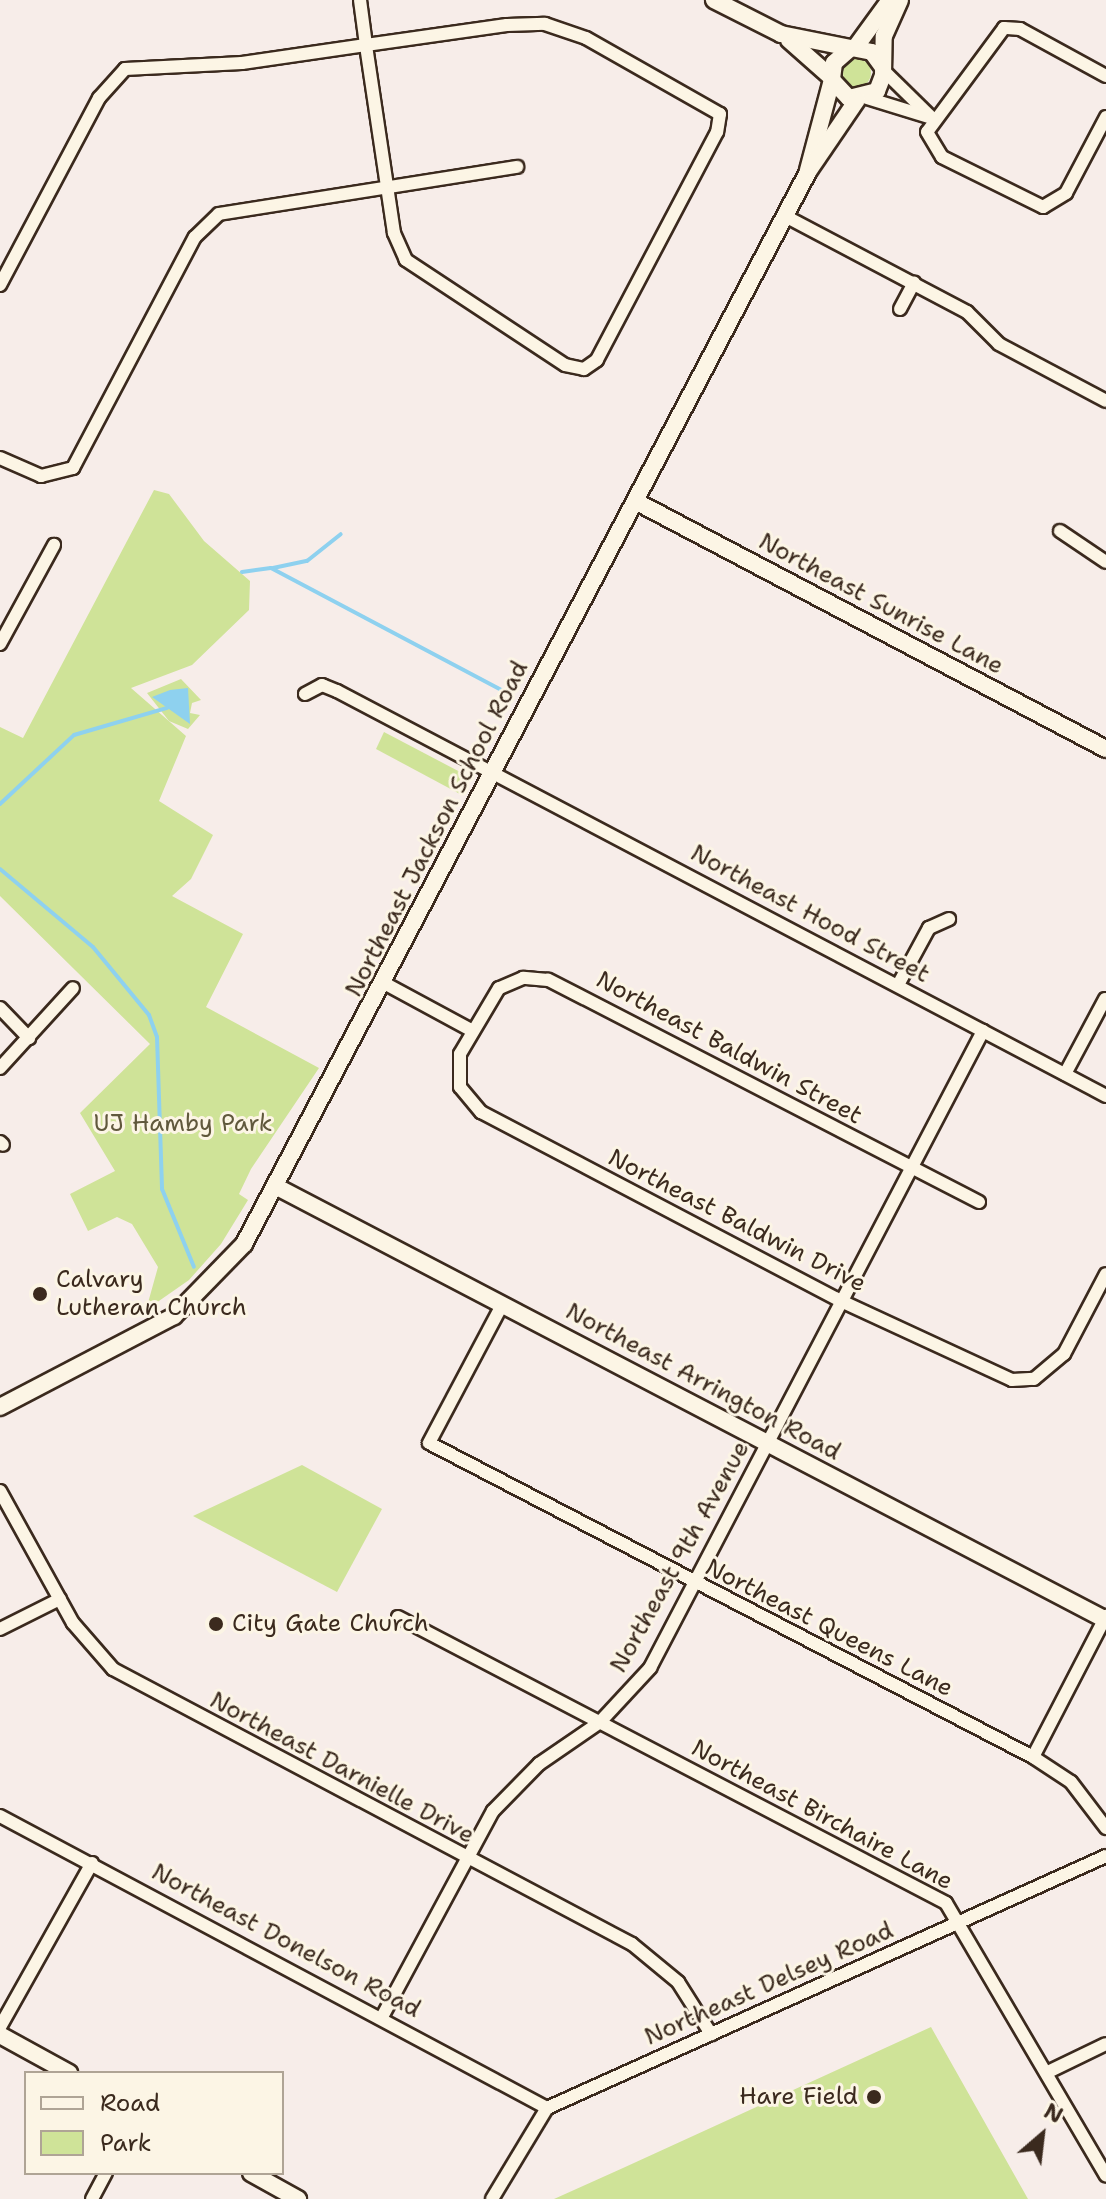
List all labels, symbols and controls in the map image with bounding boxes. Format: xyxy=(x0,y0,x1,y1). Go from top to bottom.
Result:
street label: Northeast Sunrise Lane xyxy=(754,527,1008,681)
street label: Northeast Jackson School Road xyxy=(340,656,534,1002)
street label: Northeast Hood Street xyxy=(686,839,934,989)
street label: Northeast Baldwin Street xyxy=(591,966,867,1130)
park label: UJ Hamby Park xyxy=(93,1110,273,1138)
street label: Northeast Baldwin Drive xyxy=(603,1143,871,1299)
place label: Calvary Lutheran Church xyxy=(56,1266,247,1322)
marker: Calvary Lutheran Church xyxy=(31,1285,49,1303)
street label: Northeast Arrington Road xyxy=(561,1297,845,1467)
street label: Northeast 9th Avenue xyxy=(604,1436,756,1678)
street label: Northeast Queens Lane xyxy=(700,1553,958,1703)
place label: City Gate Church xyxy=(232,1610,429,1638)
marker: City Gate Church xyxy=(207,1615,225,1633)
street label: Northeast Darnielle Drive xyxy=(205,1686,479,1850)
street label: Northeast Birchaire Lane xyxy=(686,1734,958,1896)
street label: Northeast Donelson Road xyxy=(147,1858,425,2024)
street label: Northeast Delsey Road xyxy=(640,1916,898,2052)
legend xyxy=(24,2071,284,2175)
place label: Hare Field xyxy=(739,2083,858,2111)
text: Road xyxy=(100,2087,160,2119)
marker: Hare Field xyxy=(865,2088,883,2106)
north arrow xyxy=(1002,2095,1082,2175)
text: N xyxy=(1039,2096,1068,2130)
text: Park xyxy=(100,2127,152,2159)

